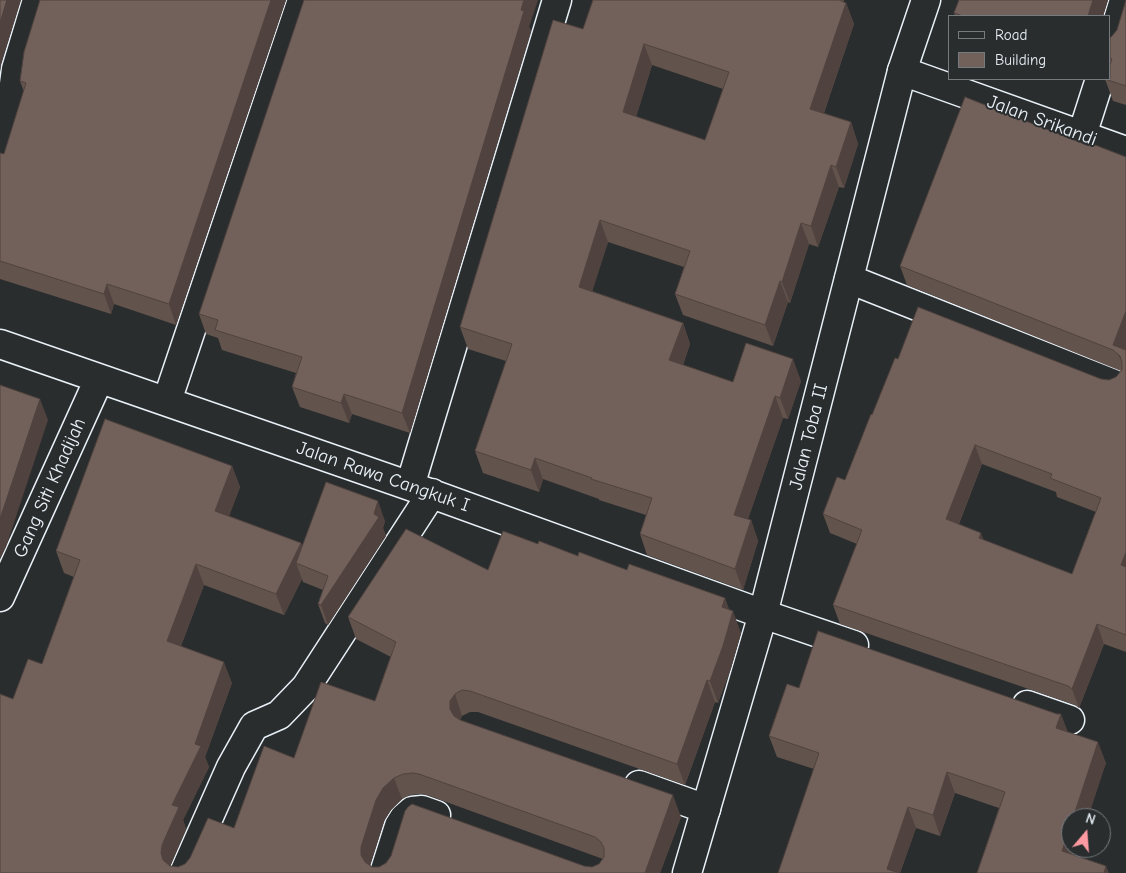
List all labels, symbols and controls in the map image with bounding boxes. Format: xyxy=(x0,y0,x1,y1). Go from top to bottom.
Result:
legend xyxy=(948,15,1111,80)
text: Road xyxy=(995,26,1027,44)
text: Building xyxy=(995,51,1046,69)
street label: Jalan Srikandi xyxy=(984,91,1100,151)
street label: Jalan Toba II xyxy=(785,381,833,493)
street label: Gang Siti Khadijah xyxy=(9,415,91,561)
street label: Jalan Rawa Cangkuk I xyxy=(294,437,472,517)
north arrow xyxy=(1061,808,1111,858)
text: N xyxy=(1084,810,1097,829)

